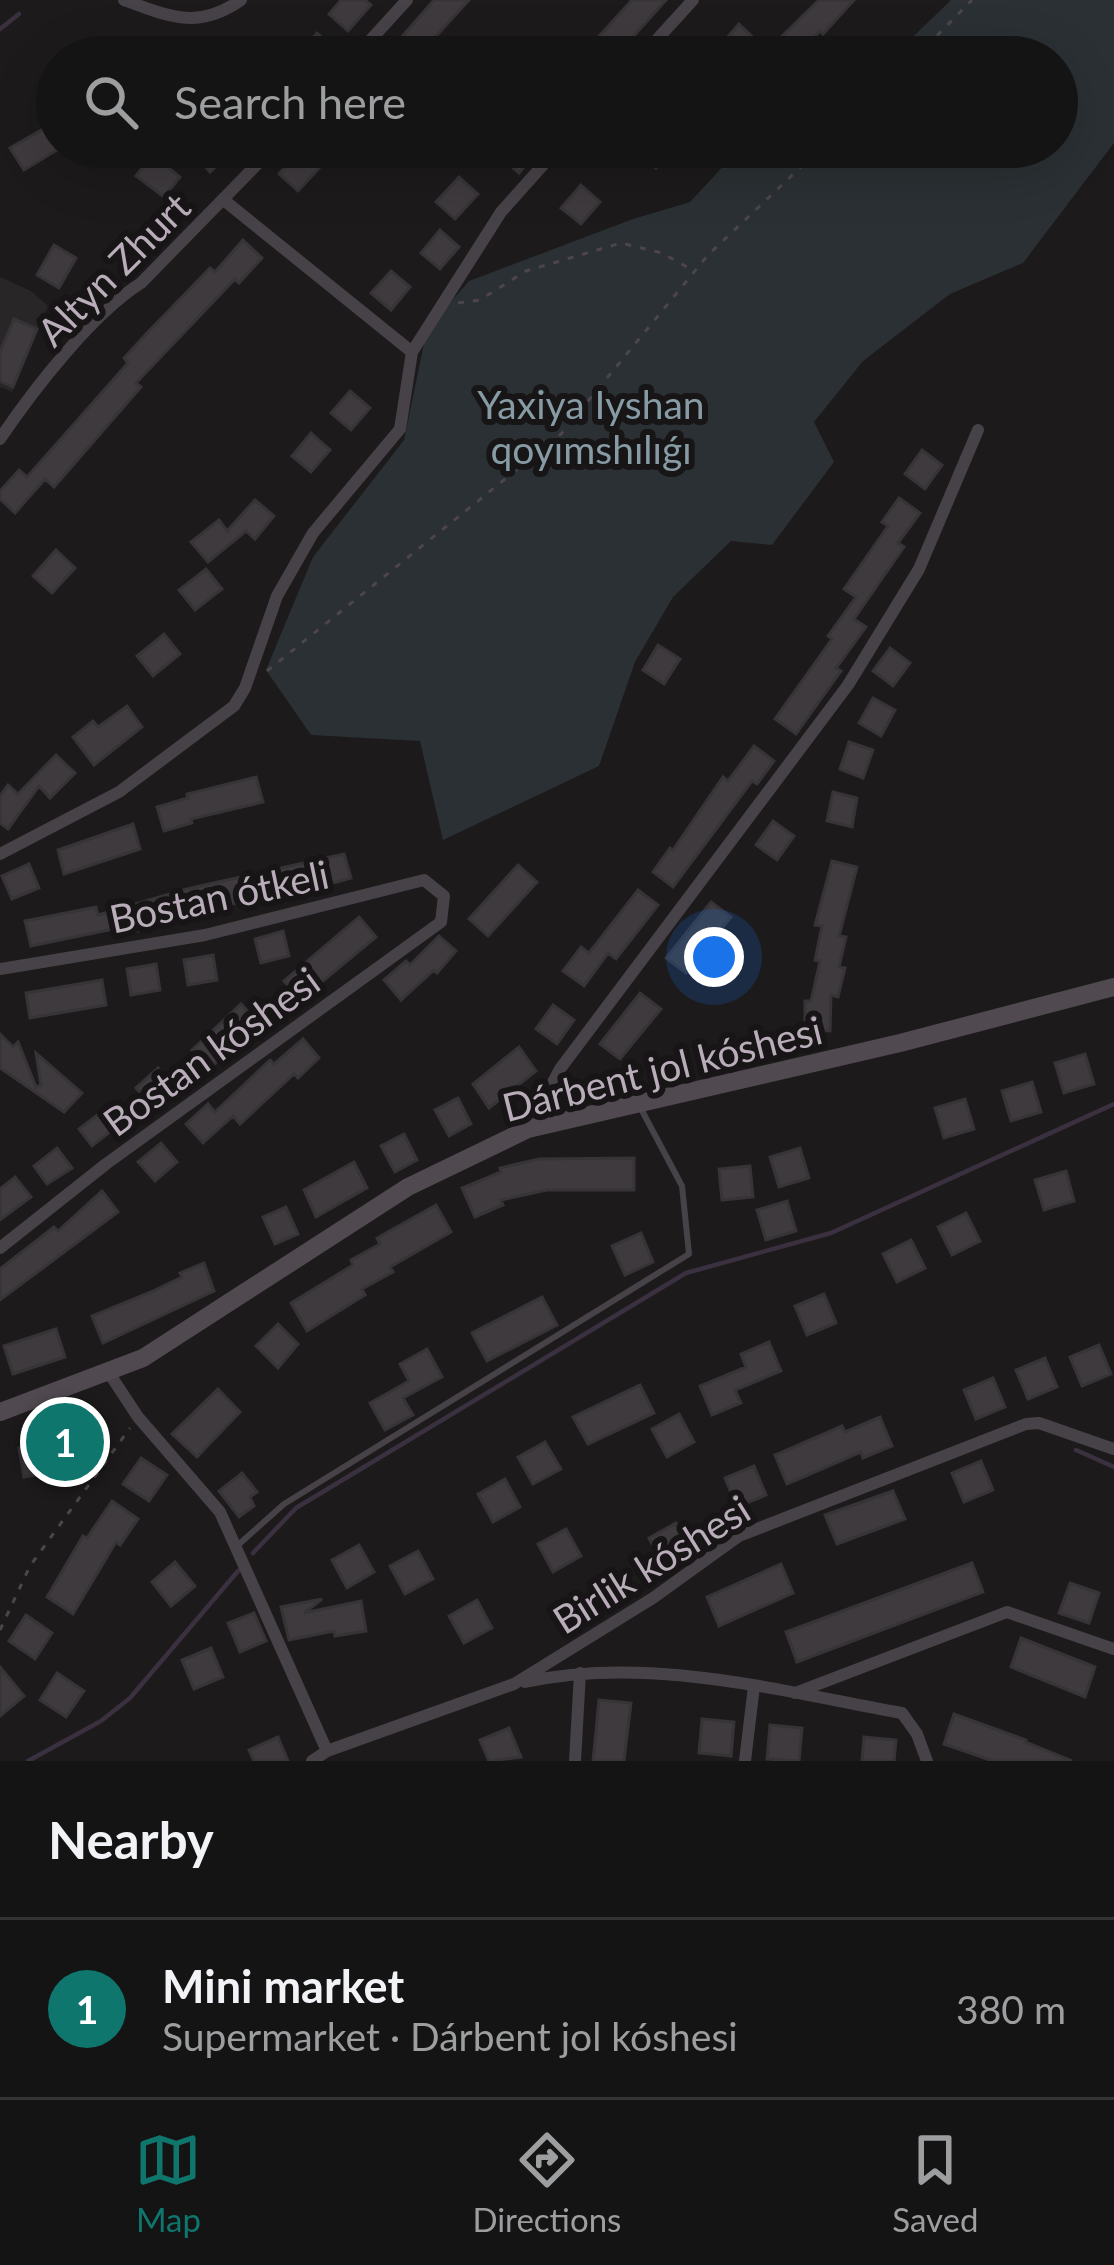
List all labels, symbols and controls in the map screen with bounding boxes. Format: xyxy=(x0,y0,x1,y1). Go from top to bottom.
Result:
search box xyxy=(36,36,1078,168)
icon: search xyxy=(78,69,144,135)
text: Search here xyxy=(174,75,406,129)
street label: Altyn Zhurt xyxy=(27,183,199,355)
park label: Yaxiya Iyshan qoyımshılıǵı xyxy=(477,381,705,472)
street label: Bostan ótkeli xyxy=(105,850,333,942)
your location xyxy=(684,927,744,987)
street label: Bostan kóshesi xyxy=(94,957,328,1145)
street label: Dárbent jol kóshesi xyxy=(498,1006,826,1130)
pin: 1 xyxy=(26,1397,104,1487)
street label: Birlik kóshesi xyxy=(544,1485,758,1643)
text: Nearby xyxy=(48,1809,214,1870)
text: Mini market xyxy=(162,1959,404,2013)
text: 1 xyxy=(76,1986,98,2032)
text: 380 m xyxy=(956,1986,1066,2032)
text: Supermarket · Dárbent jol kóshesi xyxy=(162,2013,738,2059)
tab: Map xyxy=(135,2127,201,2239)
tab: Directions xyxy=(472,2127,621,2239)
tab: Saved xyxy=(892,2127,979,2239)

